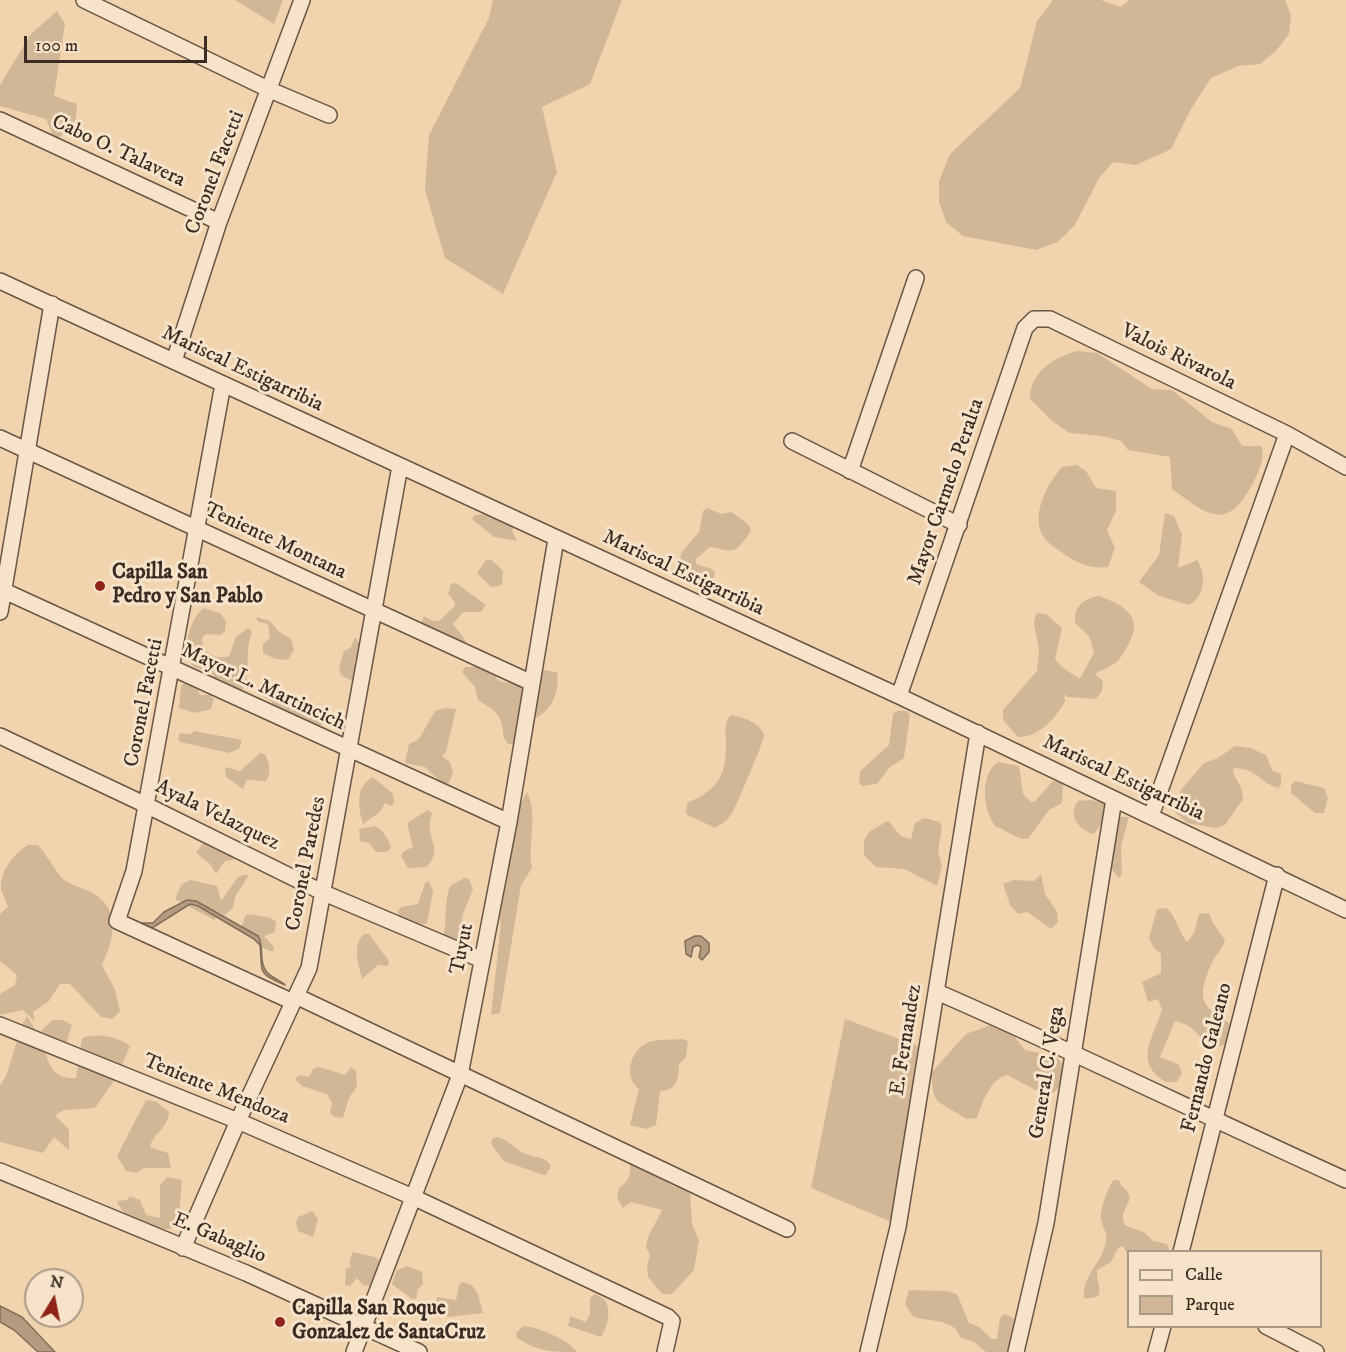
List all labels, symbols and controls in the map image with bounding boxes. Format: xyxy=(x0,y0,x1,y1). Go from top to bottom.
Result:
scale bar xyxy=(27,24,210,62)
text: 100 m xyxy=(35,35,78,57)
street label: Coronel Facetti xyxy=(181,108,251,238)
street label: Cabo O. Talavera xyxy=(47,110,189,194)
street label: Valois Rivarola xyxy=(1116,319,1240,397)
street label: Mariscal Estigarribia xyxy=(157,321,327,419)
street label: Mayor Carmelo Peralta xyxy=(903,395,991,589)
street label: Teniente Montana xyxy=(200,498,350,586)
street label: Mariscal Estigarribia xyxy=(598,525,768,623)
place label: Capilla San Pedro y San Pablo xyxy=(112,561,263,611)
marker: Capilla San Pedro y San Pablo xyxy=(93,579,107,593)
street label: Coronel Facetti xyxy=(120,637,170,769)
street label: Mayor L. Martincich xyxy=(177,639,349,737)
street label: Mariscal Estigarribia xyxy=(1038,730,1208,828)
street label: Ayala Velazquez xyxy=(151,775,283,857)
street label: Coronel Paredes xyxy=(282,795,332,933)
street label: Tuyut xyxy=(446,921,480,977)
street label: Fernando Galeano xyxy=(1177,981,1239,1135)
street label: E. Fernandez xyxy=(886,983,928,1097)
street label: General C. Vega xyxy=(1025,1005,1071,1141)
street label: Teniente Mendoza xyxy=(139,1049,293,1131)
street label: E. Gabaglio xyxy=(169,1208,269,1270)
legend xyxy=(1127,1250,1322,1328)
text: Calle xyxy=(1185,1264,1223,1286)
north arrow xyxy=(24,1268,84,1328)
text: N xyxy=(49,1271,65,1293)
text: Parque xyxy=(1185,1294,1235,1316)
place label: Capilla San Roque Gonzalez de SantaCruz xyxy=(292,1297,485,1347)
marker: Capilla San Roque Gonzalez de SantaCruz xyxy=(273,1315,287,1329)

